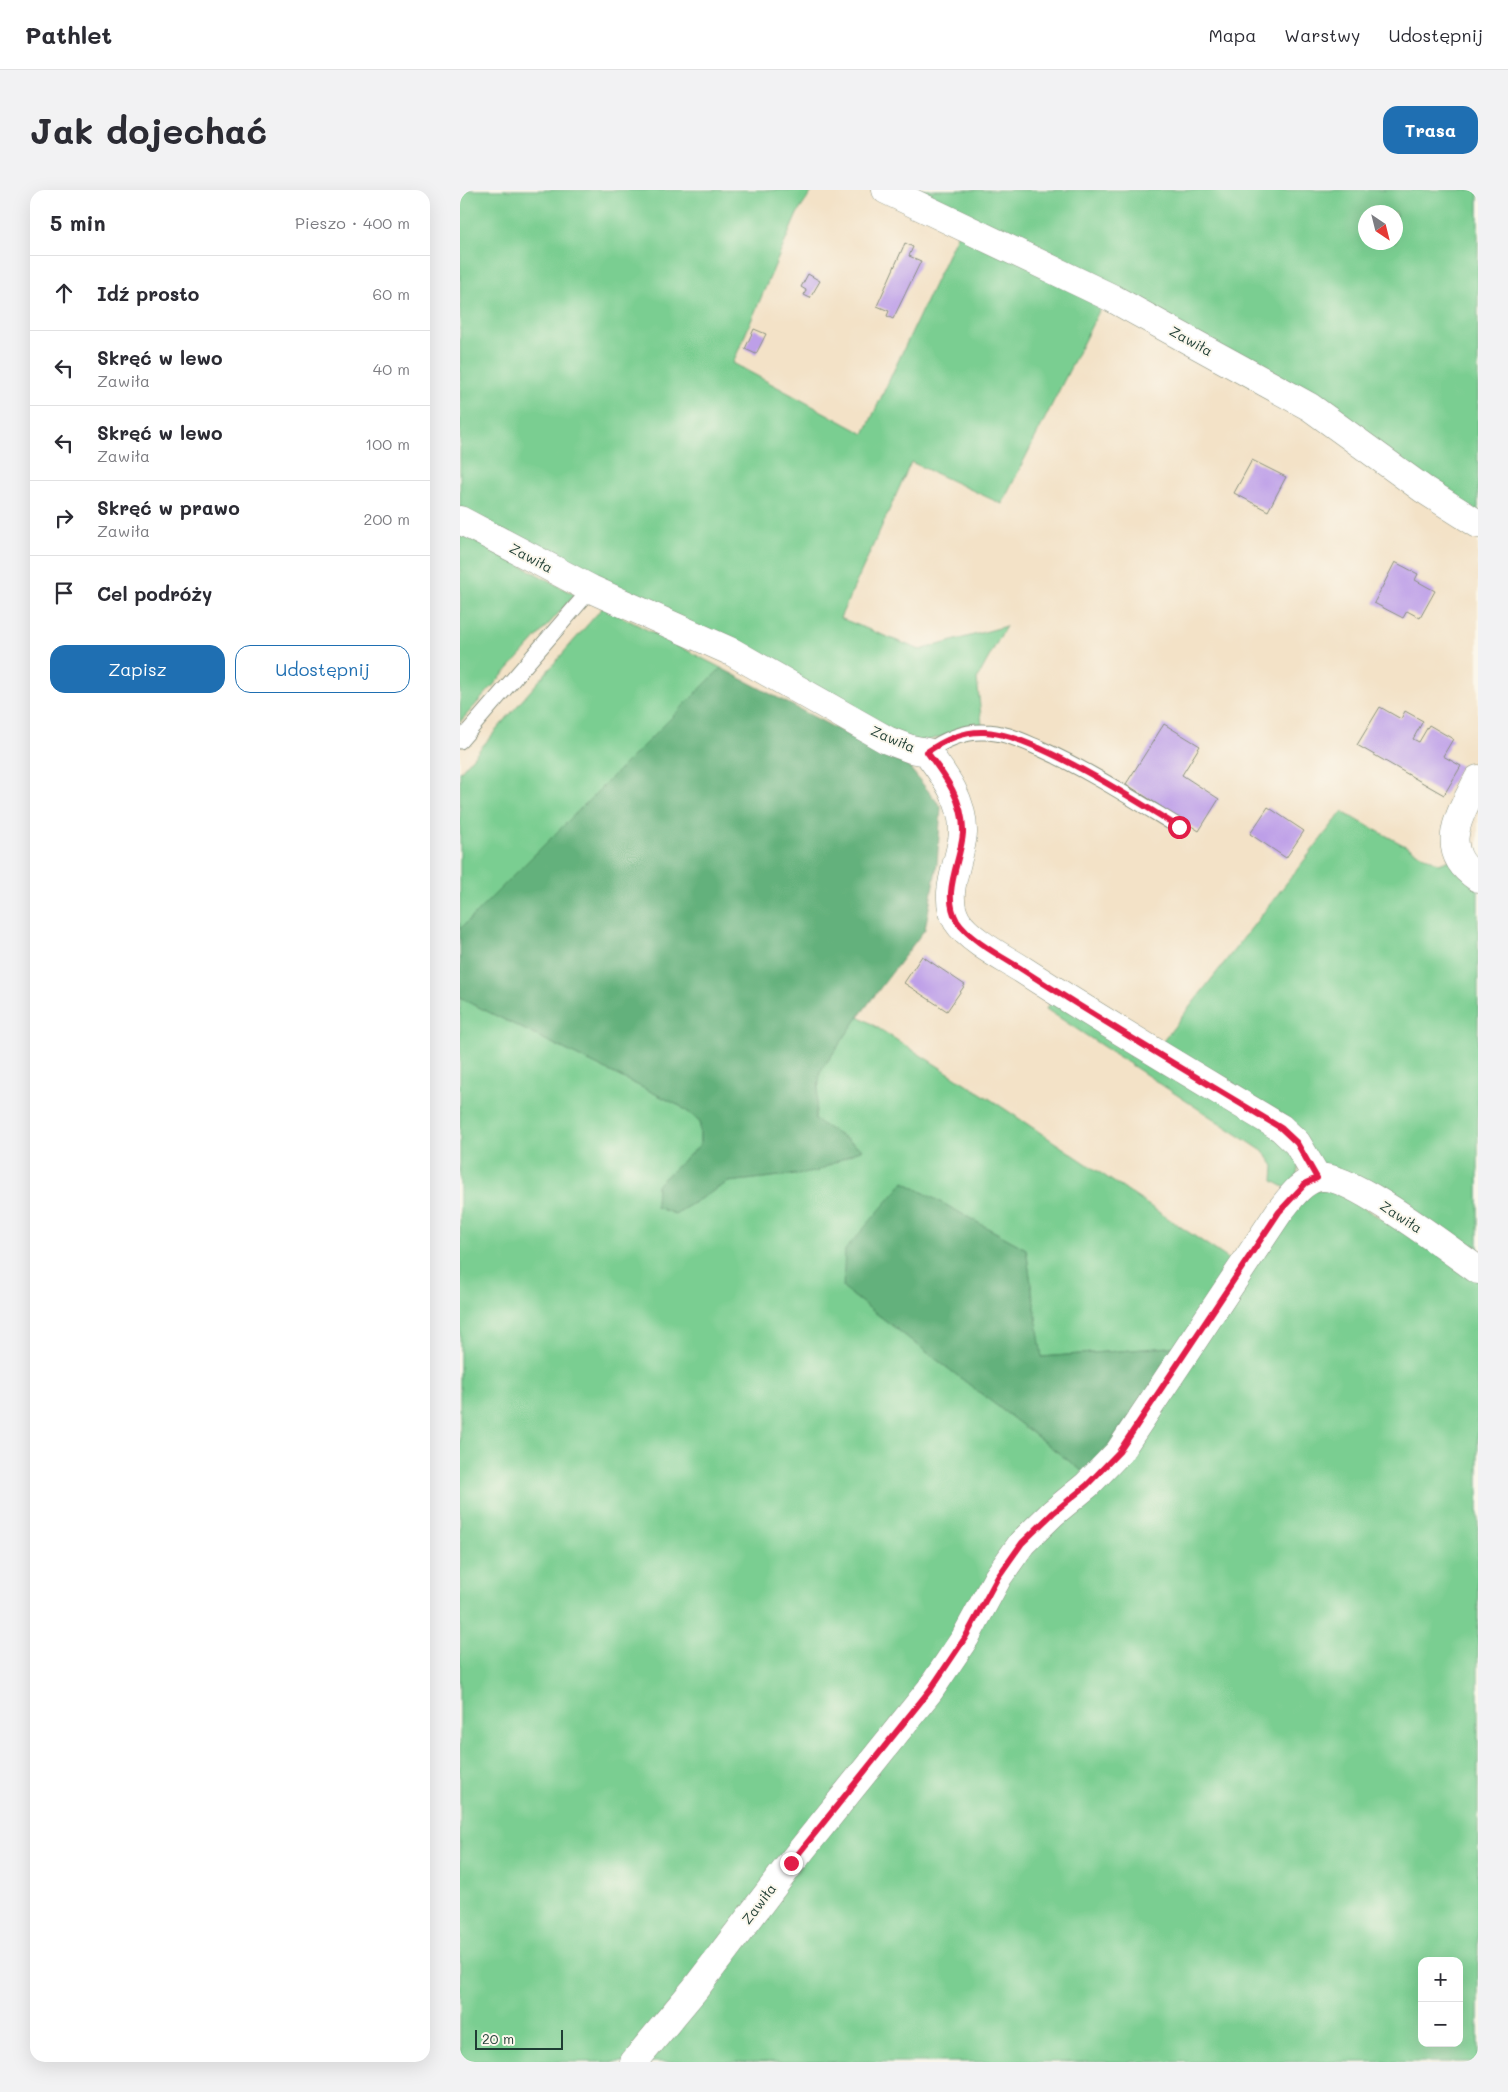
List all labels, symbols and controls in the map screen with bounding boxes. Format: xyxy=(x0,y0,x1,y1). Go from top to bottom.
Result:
text: Pathlet xyxy=(25,19,112,50)
text: Mapa xyxy=(1208,23,1256,47)
text: Warstwy xyxy=(1284,23,1360,47)
text: Udostępnij xyxy=(1388,23,1483,47)
button: Trasa xyxy=(1383,106,1478,154)
text: Jak dojechać xyxy=(30,107,267,153)
north arrow xyxy=(1358,205,1403,250)
text: 5 min xyxy=(50,209,106,236)
text: Pieszo · 400 m xyxy=(295,212,410,233)
icon: ahead xyxy=(50,279,78,307)
text: Idź prosto xyxy=(97,281,199,306)
text: 60 m xyxy=(373,283,410,304)
street label: Zawiła xyxy=(1166,321,1216,360)
text: Skręć w lewo xyxy=(97,345,223,370)
icon: left xyxy=(50,354,78,382)
text: 40 m xyxy=(373,358,410,379)
text: Zawiła xyxy=(97,370,150,391)
text: Skręć w lewo xyxy=(97,420,223,445)
icon: left xyxy=(50,429,78,457)
text: 100 m xyxy=(365,433,410,454)
text: Zawiła xyxy=(97,445,150,466)
text: Skręć w prawo xyxy=(97,495,240,520)
icon: right xyxy=(50,504,78,532)
text: 200 m xyxy=(363,508,410,529)
text: Zawiła xyxy=(97,520,150,541)
street label: Zawiła xyxy=(506,538,556,577)
icon: arrive xyxy=(50,579,78,607)
text: Cel podróży xyxy=(97,581,212,606)
button: Zapisz xyxy=(50,645,225,693)
button: Udostępnij xyxy=(235,645,410,693)
street label: Zawiła xyxy=(868,721,918,756)
route start xyxy=(1168,816,1191,839)
street label: Zawiła xyxy=(1377,1196,1426,1237)
route end xyxy=(780,1852,803,1875)
street label: Zawiła xyxy=(737,1879,780,1928)
map controls xyxy=(1418,1957,1463,2047)
button: + xyxy=(1418,1957,1463,2002)
button: − xyxy=(1418,2002,1463,2047)
scale bar xyxy=(475,2027,562,2050)
text: 20 m xyxy=(482,2029,514,2048)

